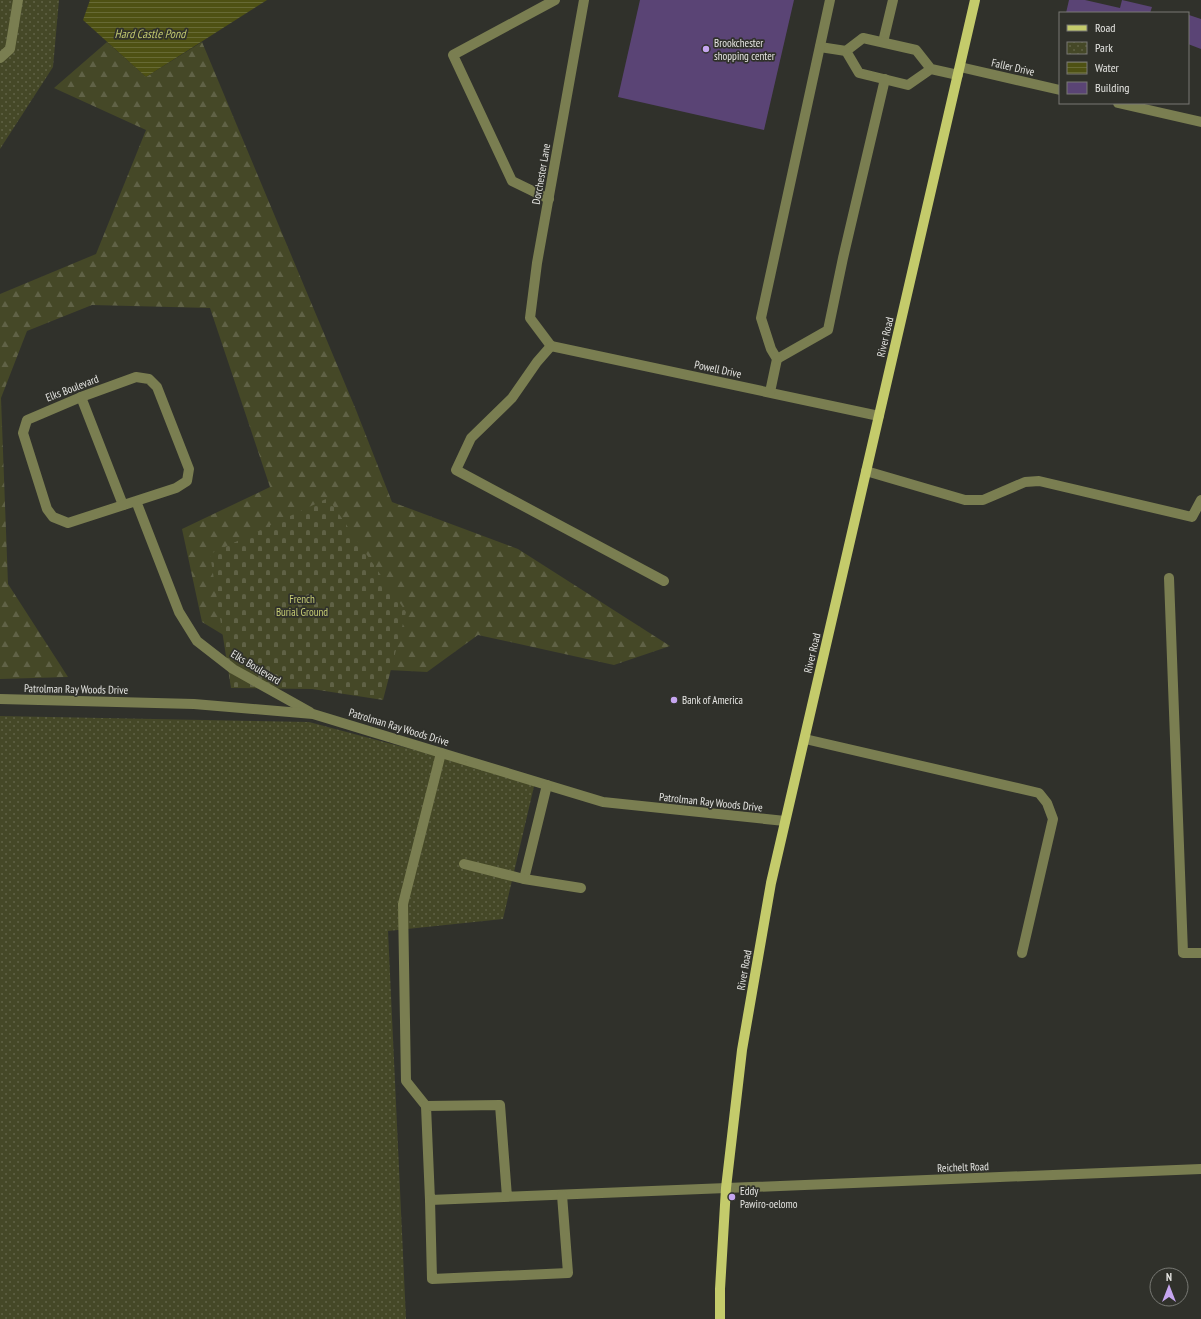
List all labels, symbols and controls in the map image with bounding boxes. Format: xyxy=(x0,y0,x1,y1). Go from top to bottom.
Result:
legend xyxy=(1059,12,1189,104)
text: Road xyxy=(1095,20,1115,35)
water label: Hard Castle Pond xyxy=(115,26,187,41)
place label: Brookchester shopping center xyxy=(714,36,775,63)
text: Park xyxy=(1095,40,1113,55)
marker: Brookchester shopping center xyxy=(701,44,711,54)
street label: Faller Drive xyxy=(990,55,1036,79)
text: Water xyxy=(1095,60,1120,75)
text: Building xyxy=(1095,80,1130,95)
street label: Dorchester Lane xyxy=(529,142,553,206)
street label: River Road xyxy=(874,315,896,358)
street label: Powell Drive xyxy=(693,357,743,381)
street label: Elks Boulevard xyxy=(44,371,101,405)
park label: French Burial Ground xyxy=(276,592,328,619)
street label: River Road xyxy=(801,631,823,674)
street label: Elks Boulevard xyxy=(229,647,284,687)
street label: Patrolman Ray Woods Drive xyxy=(24,681,129,697)
place label: Bank of America xyxy=(682,693,743,707)
marker: Bank of America xyxy=(669,695,679,705)
street label: Patrolman Ray Woods Drive xyxy=(347,705,451,749)
street label: Patrolman Ray Woods Drive xyxy=(659,790,764,814)
street label: River Road xyxy=(734,949,754,991)
street label: Reichelt Road xyxy=(937,1159,989,1175)
place label: Eddy Pawiro-oelomo xyxy=(740,1184,798,1211)
marker: Eddy Pawiro-oelomo xyxy=(727,1192,737,1202)
north arrow xyxy=(1149,1267,1189,1307)
text: N xyxy=(1166,1270,1172,1284)

